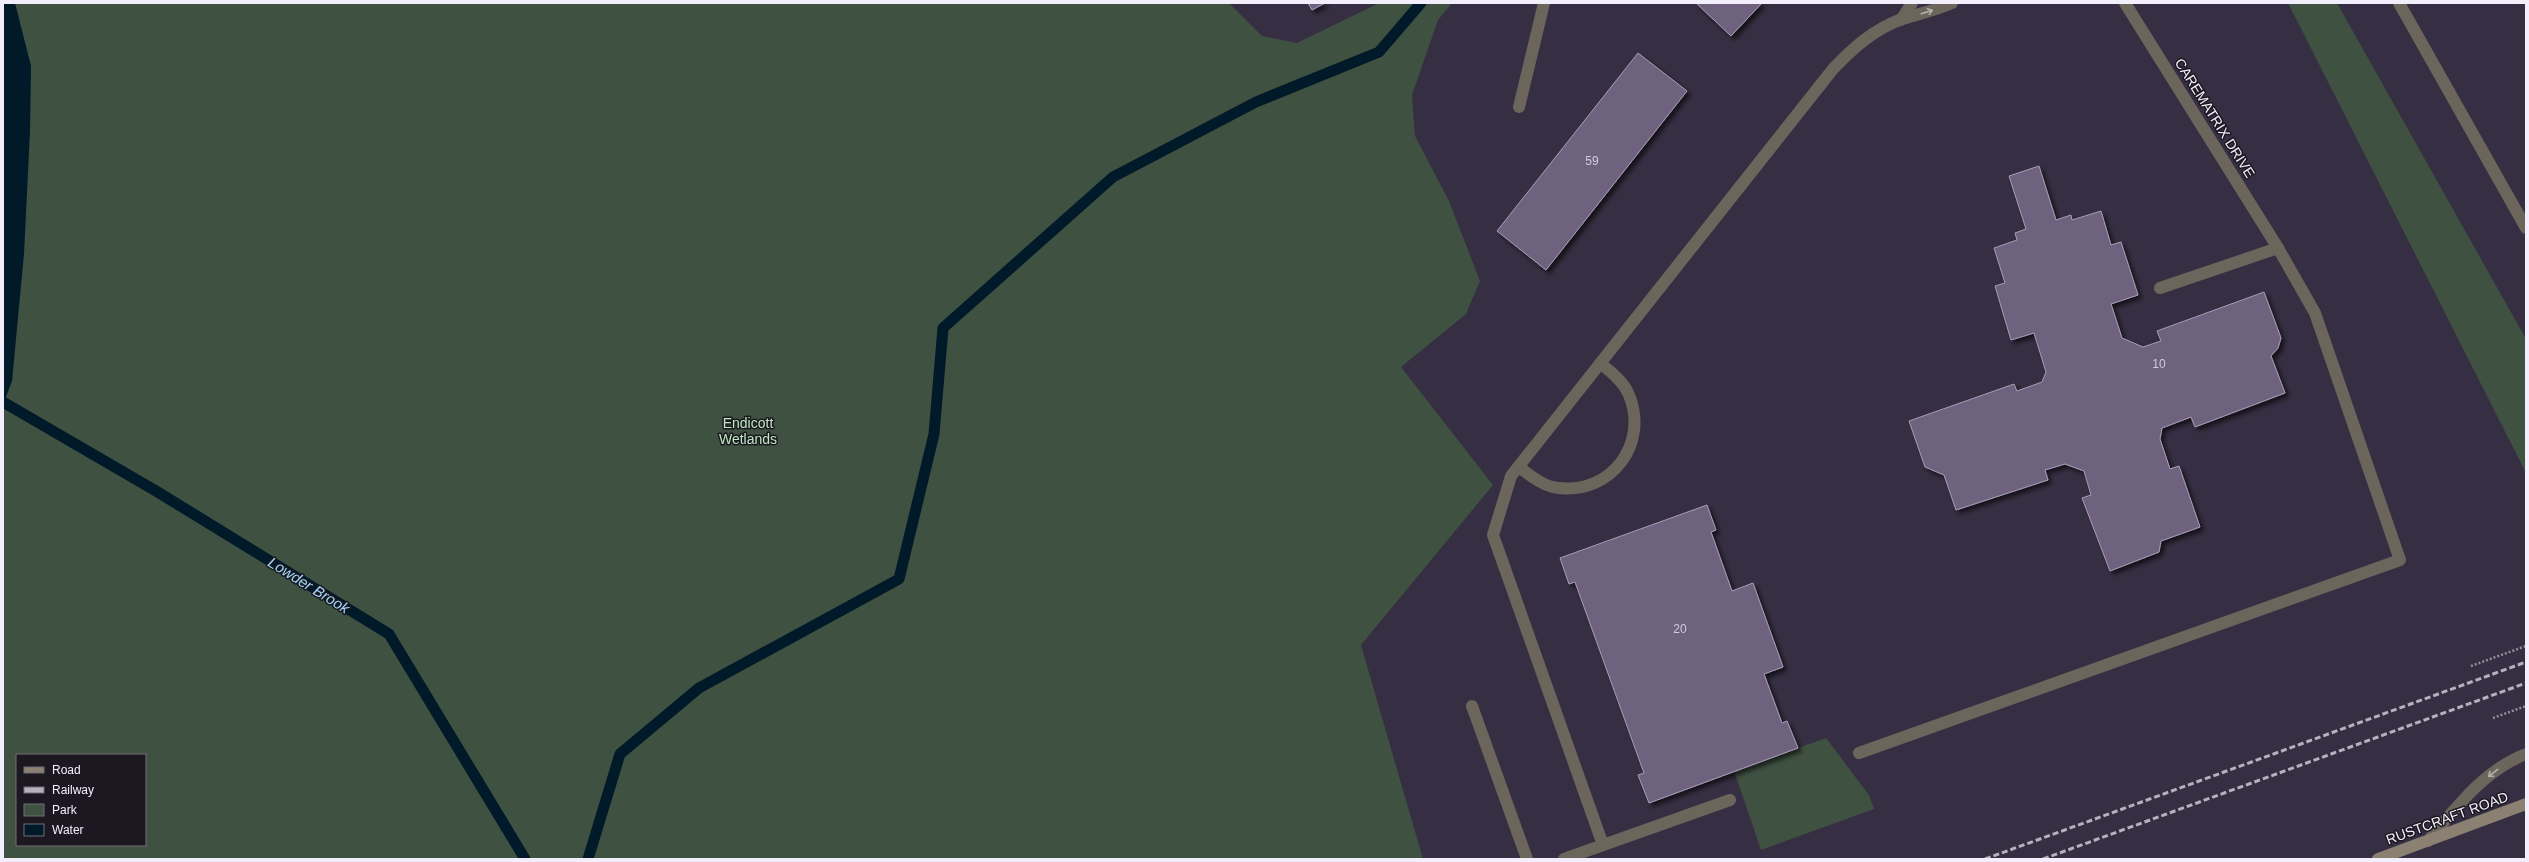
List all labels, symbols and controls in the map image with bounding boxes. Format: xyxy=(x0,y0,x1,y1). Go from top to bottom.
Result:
one-way arrow xyxy=(1920,8,1933,15)
street label: CAREMATRIX DRIVE xyxy=(2172,55,2258,181)
house number: 59 xyxy=(1585,154,1599,168)
house number: 10 xyxy=(2152,357,2166,371)
park label: Endicott Wetlands xyxy=(719,415,777,447)
water label: Lowder Brook xyxy=(265,553,354,618)
house number: 20 xyxy=(1673,622,1687,636)
legend xyxy=(16,754,146,846)
text: Road xyxy=(52,763,81,777)
one-way arrow xyxy=(2487,769,2498,777)
text: Railway xyxy=(52,783,94,797)
street label: RUSTCRAFT ROAD xyxy=(2384,788,2510,848)
text: Park xyxy=(52,803,78,817)
text: Water xyxy=(52,823,84,837)

